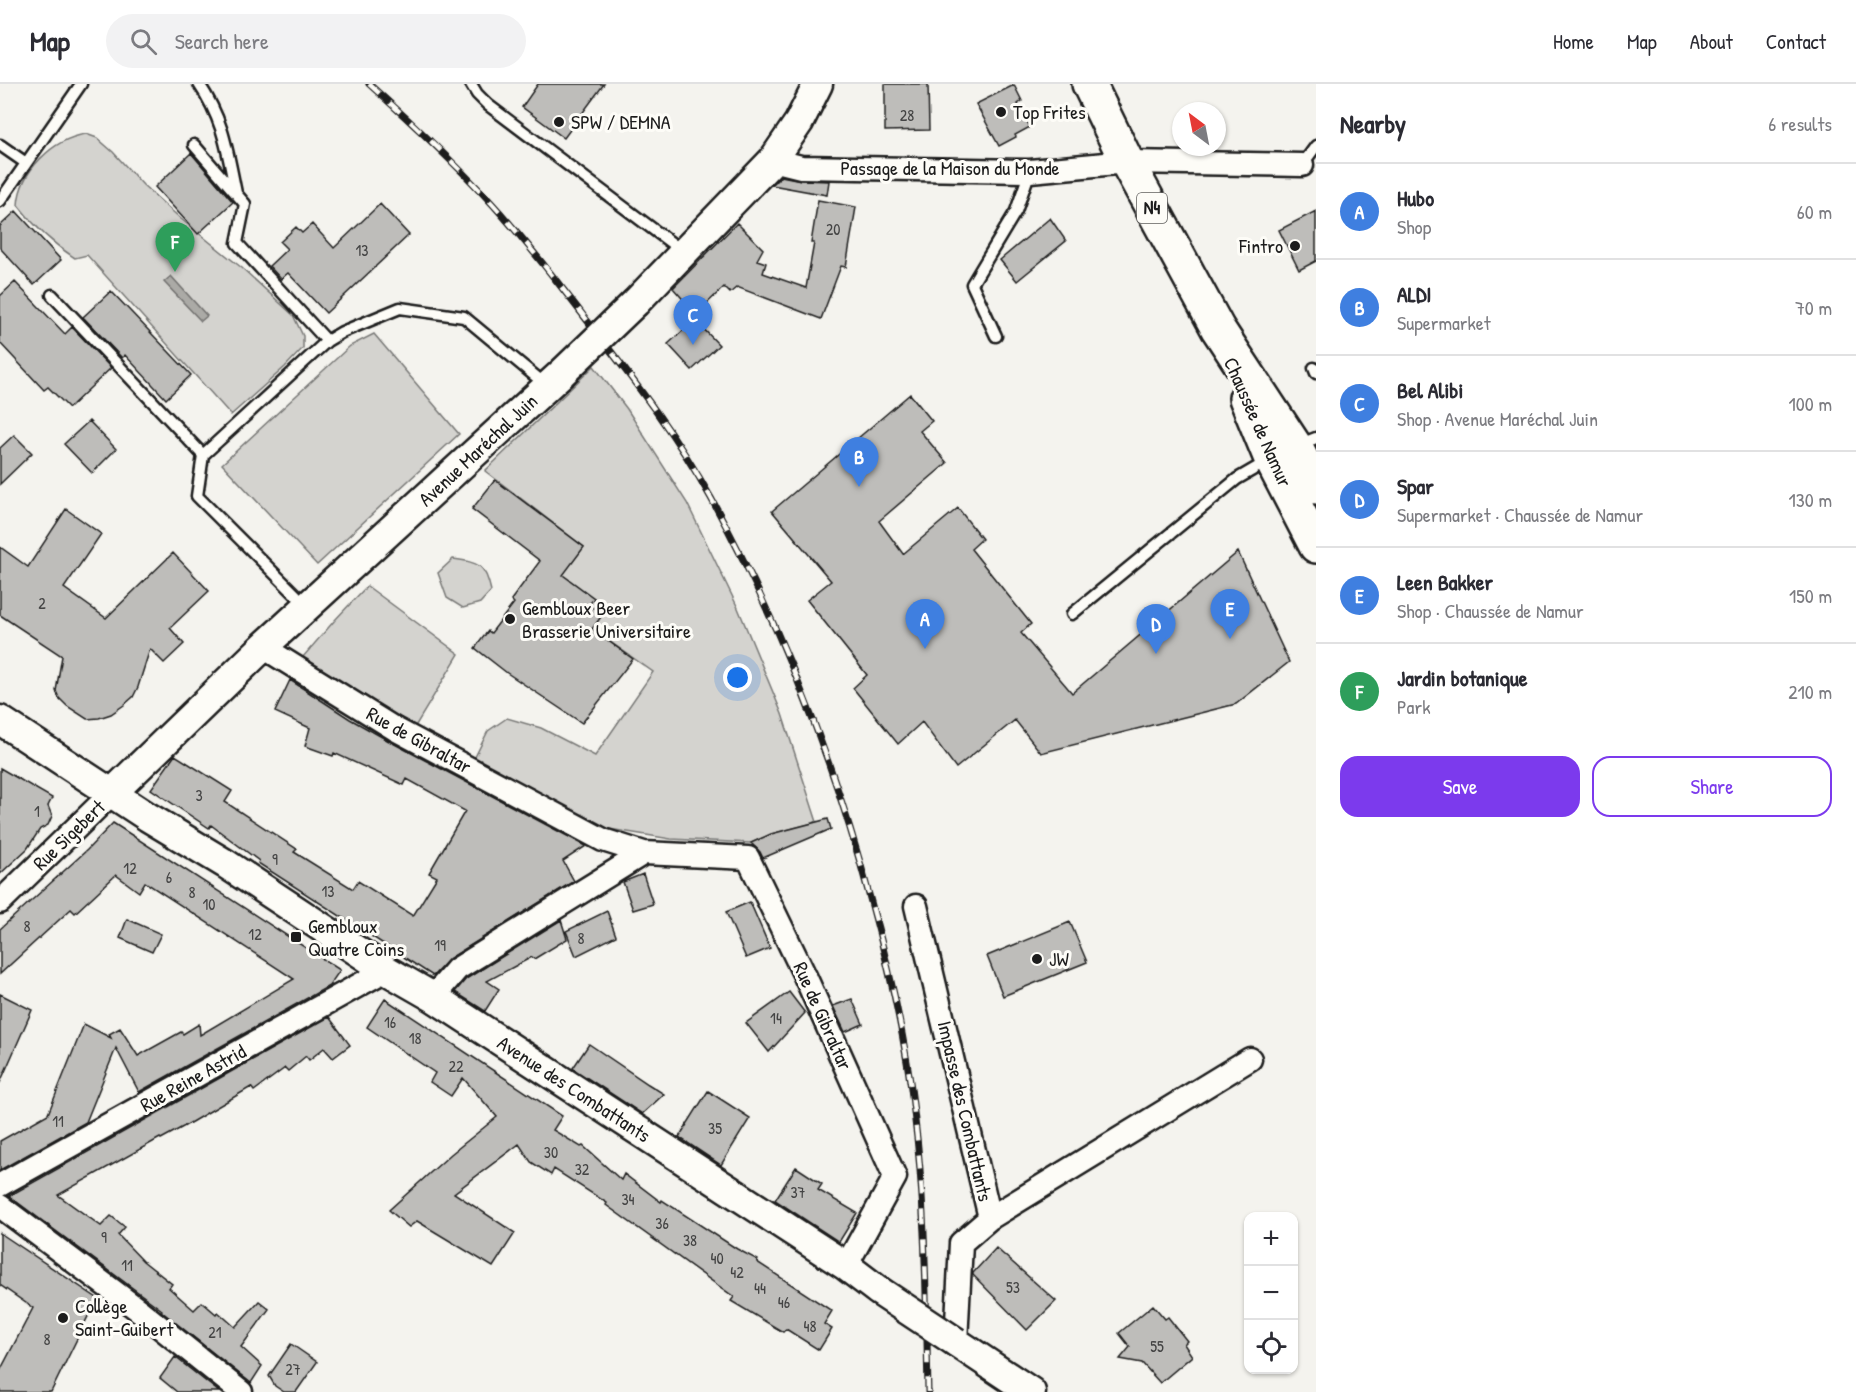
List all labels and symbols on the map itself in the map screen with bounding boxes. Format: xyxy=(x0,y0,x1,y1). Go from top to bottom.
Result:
place label: Top Frites xyxy=(1013,98,1086,125)
north arrow xyxy=(1172,102,1226,156)
house number: 28 xyxy=(900,104,914,126)
marker: Top Frites xyxy=(994,105,1008,119)
place label: SPW / DEMNA xyxy=(571,108,671,135)
marker: SPW / DEMNA xyxy=(552,115,566,129)
street label: Passage de la Maison du Monde xyxy=(840,154,1060,181)
road number: N4 xyxy=(1137,193,1167,223)
house number: 20 xyxy=(826,218,840,240)
pin: F xyxy=(156,222,195,272)
place label: Fintro xyxy=(1238,232,1283,259)
house number: 13 xyxy=(356,239,368,261)
marker: Fintro xyxy=(1288,239,1302,253)
pin: C xyxy=(674,296,712,345)
street label: Chaussée de Namur xyxy=(1218,353,1299,491)
street label: Avenue Maréchal Juin xyxy=(412,387,543,512)
pin: B xyxy=(840,438,878,487)
pin: E xyxy=(1210,590,1250,639)
house number: 2 xyxy=(38,592,46,614)
place label: Gembloux Beer Brasserie Universitaire xyxy=(522,594,691,644)
pin: A xyxy=(906,600,944,649)
pin: D xyxy=(1136,604,1176,654)
marker: Gembloux Beer Brasserie Universitaire xyxy=(503,612,517,626)
your location xyxy=(723,663,752,692)
street label: Rue de Gibraltar xyxy=(362,700,477,780)
house number: 3 xyxy=(195,784,203,806)
street label: Rue Sigebert xyxy=(27,793,112,876)
house number: 1 xyxy=(34,800,40,822)
house number: 9 xyxy=(272,848,278,870)
house number: 12 xyxy=(123,857,137,879)
house number: 6 xyxy=(166,866,172,888)
house number: 13 xyxy=(322,880,334,902)
house number: 8 xyxy=(189,881,196,903)
house number: 10 xyxy=(203,893,215,915)
place label: Gembloux Quatre Coins xyxy=(308,912,405,962)
house number: 8 xyxy=(24,915,31,937)
house number: 12 xyxy=(248,923,262,945)
house number: 8 xyxy=(578,927,585,949)
marker: Gembloux Quatre Coins xyxy=(289,930,303,944)
house number: 19 xyxy=(434,934,446,956)
place label: JW xyxy=(1049,945,1069,972)
marker: JW xyxy=(1030,952,1044,966)
street label: Rue de Gibraltar xyxy=(788,957,859,1074)
house number: 14 xyxy=(770,1007,782,1029)
house number: 16 xyxy=(384,1011,396,1033)
street label: Impasse des Combattants xyxy=(932,1018,999,1204)
house number: 18 xyxy=(409,1027,421,1049)
street label: Avenue des Combattants xyxy=(493,1029,656,1148)
street label: Rue Reine Astrid xyxy=(135,1037,251,1118)
house number: 22 xyxy=(449,1055,464,1077)
house number: 11 xyxy=(52,1110,64,1132)
house number: 35 xyxy=(708,1117,722,1139)
house number: 30 xyxy=(544,1141,558,1163)
house number: 32 xyxy=(575,1158,590,1180)
house number: 37 xyxy=(790,1181,806,1203)
house number: 34 xyxy=(621,1188,635,1210)
house number: 36 xyxy=(655,1212,669,1234)
house number: 9 xyxy=(101,1226,107,1248)
house number: 38 xyxy=(683,1229,697,1251)
house number: 40 xyxy=(710,1247,724,1269)
house number: 11 xyxy=(121,1254,133,1276)
house number: 42 xyxy=(730,1261,744,1283)
house number: 53 xyxy=(1006,1276,1020,1298)
house number: 44 xyxy=(754,1277,766,1299)
house number: 46 xyxy=(778,1291,790,1313)
place label: Collège Saint-Guibert xyxy=(75,1292,174,1342)
marker: Collège Saint-Guibert xyxy=(56,1311,70,1325)
house number: 48 xyxy=(804,1315,817,1337)
house number: 21 xyxy=(208,1321,222,1343)
house number: 8 xyxy=(44,1328,51,1350)
house number: 55 xyxy=(1150,1335,1164,1357)
house number: 27 xyxy=(285,1358,301,1380)

